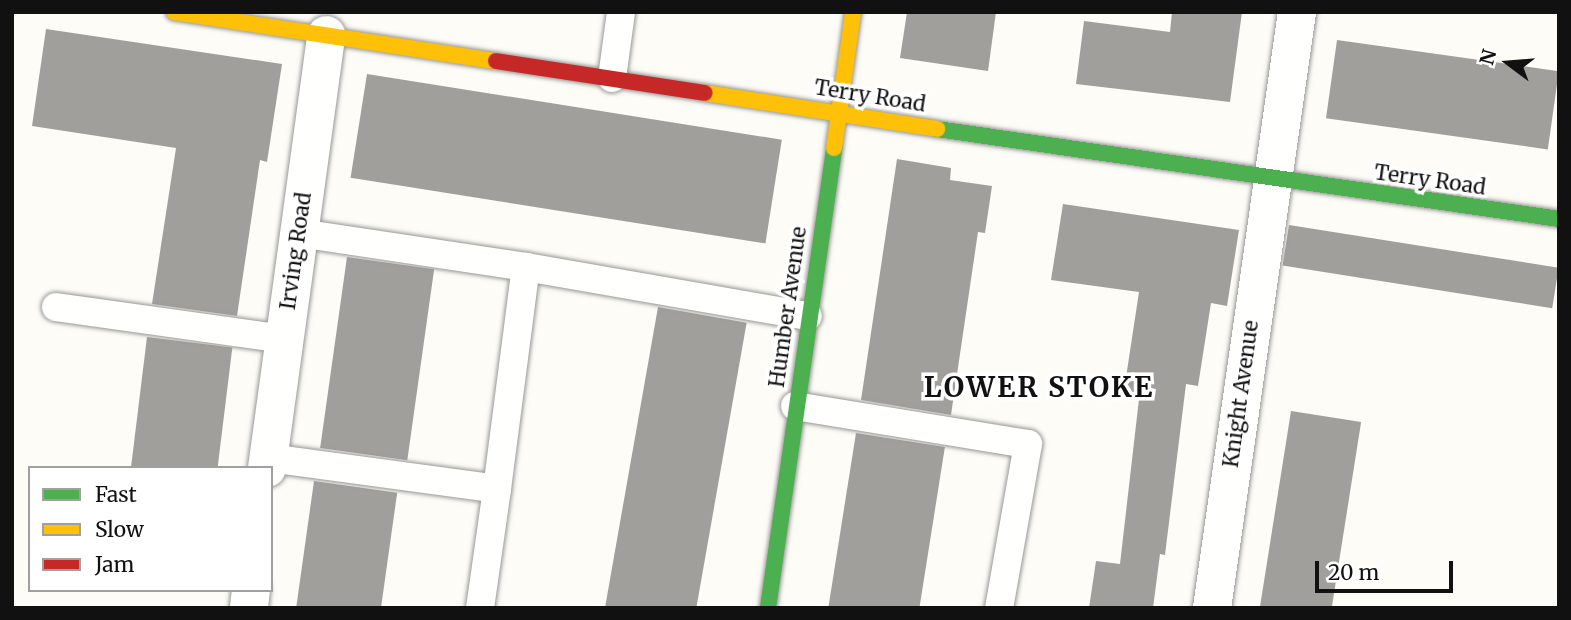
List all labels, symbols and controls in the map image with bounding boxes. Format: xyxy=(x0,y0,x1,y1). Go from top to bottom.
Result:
north arrow xyxy=(1473,28,1543,98)
text: N xyxy=(1474,47,1501,68)
street label: Terry Road xyxy=(813,75,927,117)
street label: Terry Road xyxy=(1373,160,1487,200)
street label: Irving Road xyxy=(275,191,317,311)
street label: Humber Avenue xyxy=(764,225,812,389)
street label: Knight Avenue xyxy=(1218,319,1264,469)
district label: LOWER STOKE xyxy=(925,370,1153,404)
legend xyxy=(28,466,273,592)
text: Fast xyxy=(95,481,137,508)
text: Slow xyxy=(95,516,144,543)
scale bar xyxy=(1319,546,1457,590)
text: Jam xyxy=(95,551,134,578)
text: 20 m xyxy=(1328,559,1379,586)

